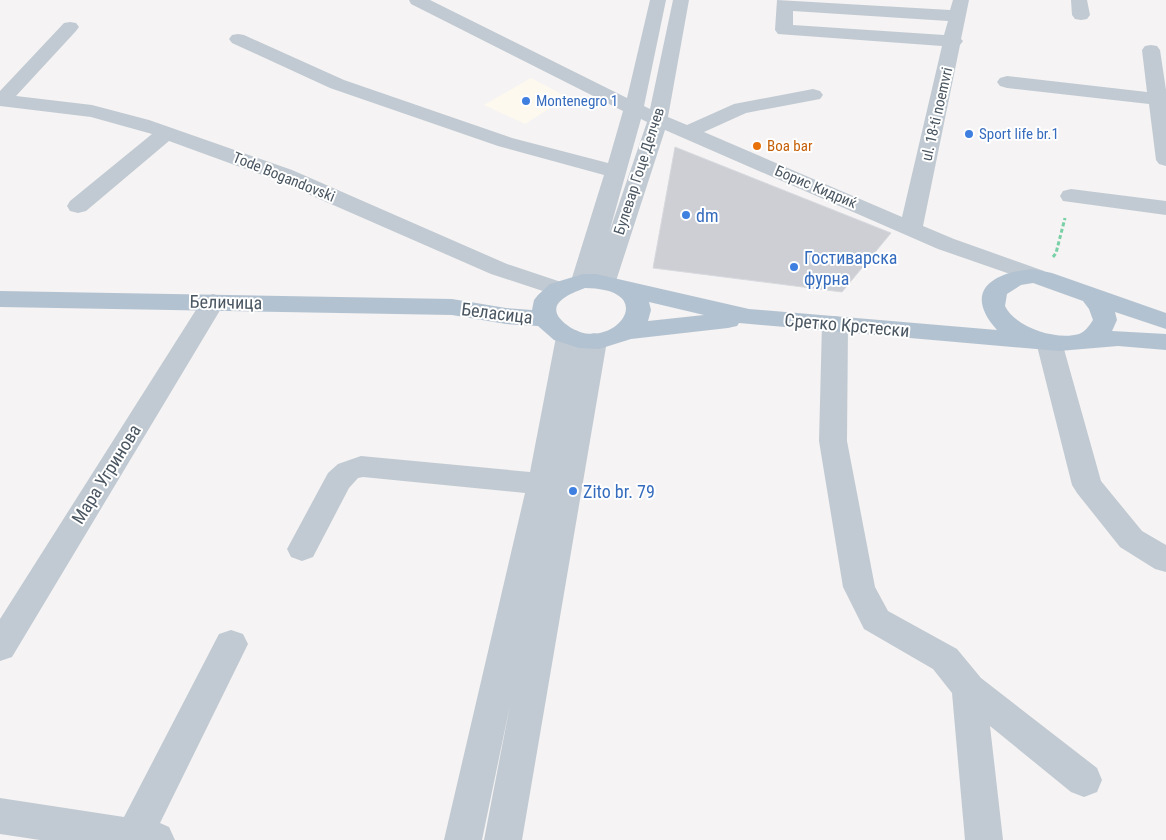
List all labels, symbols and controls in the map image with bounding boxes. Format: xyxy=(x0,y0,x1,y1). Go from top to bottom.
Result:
street label: ul. 18-ti noemvri xyxy=(917,65,957,163)
place label: Montenegro 1 xyxy=(536,92,618,110)
marker: Montenegro 1 xyxy=(520,95,532,107)
street label: Булевар Гоце Делчев xyxy=(610,105,668,237)
place label: Sport life br.1 xyxy=(979,125,1059,143)
marker: Sport life br.1 xyxy=(963,128,975,140)
place label: Boa bar xyxy=(767,137,813,155)
marker: Boa bar xyxy=(751,140,763,152)
street label: Tode Bogandovski xyxy=(230,148,338,206)
street label: Борис Кидриќ xyxy=(772,162,860,212)
place label: dm xyxy=(696,205,718,226)
marker: dm xyxy=(680,209,692,221)
place label: Гостиварска фурна xyxy=(804,247,897,289)
marker: Гостиварска фурна xyxy=(788,261,800,273)
street label: Беличица xyxy=(190,291,262,313)
street label: Беласица xyxy=(460,298,534,328)
street label: Сретко Крстески xyxy=(784,309,910,341)
street label: Мара Угринова xyxy=(67,420,145,528)
place label: Zito br. 79 xyxy=(583,481,655,502)
marker: Zito br. 79 xyxy=(567,485,579,497)

